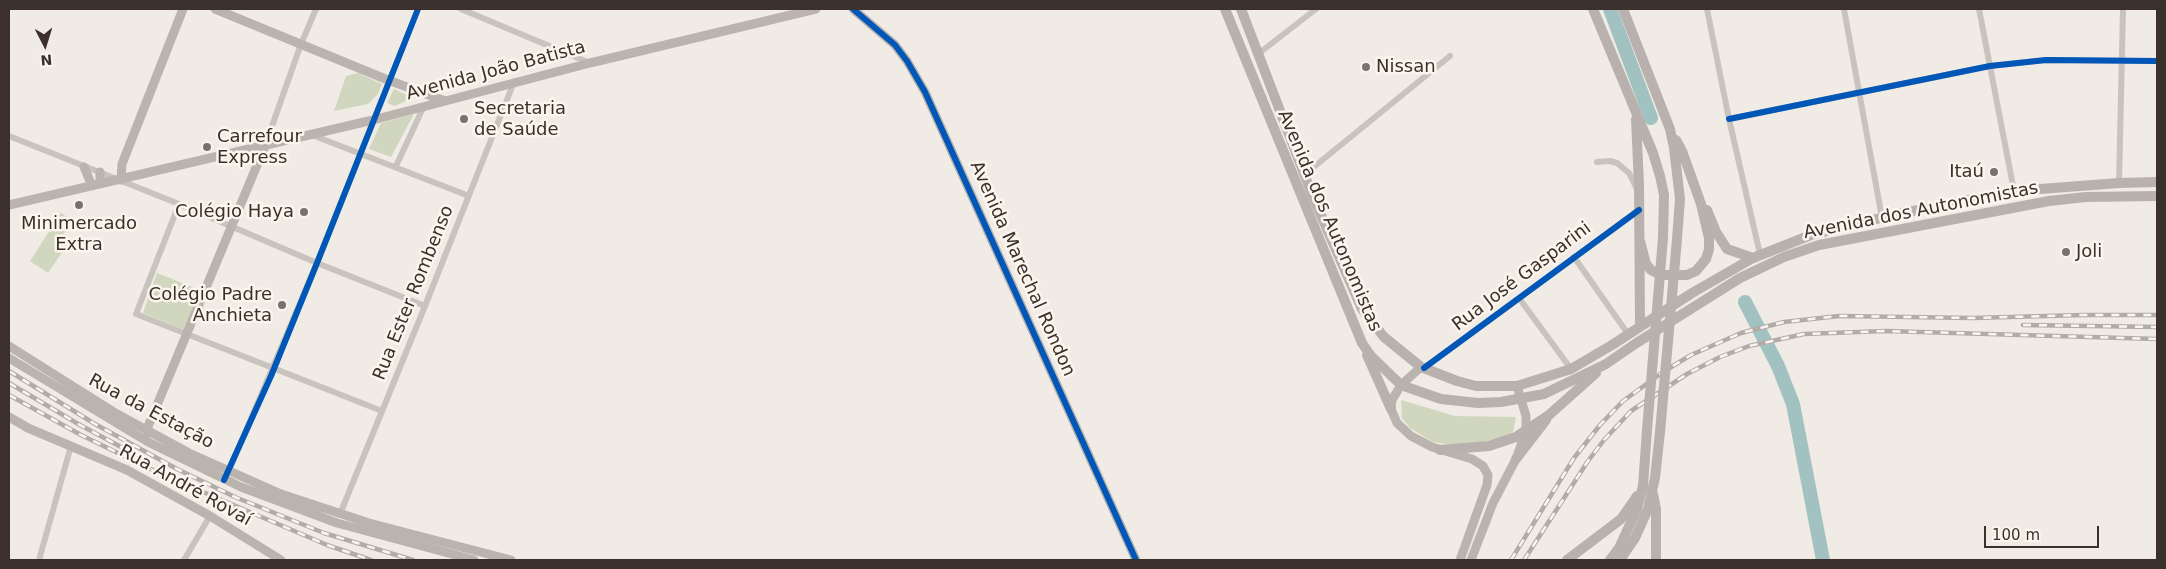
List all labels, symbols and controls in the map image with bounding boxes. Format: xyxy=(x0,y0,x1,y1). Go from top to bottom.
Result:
north arrow xyxy=(20,20,70,70)
street label: Avenida João Batista xyxy=(404,37,588,105)
text: N xyxy=(40,51,53,68)
place label: Nissan xyxy=(1376,56,1436,78)
marker: Nissan xyxy=(1360,61,1372,73)
place label: Secretaria de Saúde xyxy=(474,98,566,140)
street label: Avenida dos Autonomistas xyxy=(1272,107,1386,335)
marker: Secretaria de Saúde xyxy=(458,113,470,125)
place label: Carrefour Express xyxy=(217,126,302,168)
marker: Carrefour Express xyxy=(201,141,213,153)
street label: Avenida Marechal Rondon xyxy=(965,158,1079,380)
place label: Itaú xyxy=(1949,161,1984,183)
marker: Itaú xyxy=(1988,166,2000,178)
street label: Avenida dos Autonomistas xyxy=(1802,178,2040,244)
marker: Minimercado Extra xyxy=(73,199,85,211)
place label: Colégio Haya xyxy=(175,201,294,223)
street label: Rua Ester Rombenso xyxy=(369,203,459,383)
marker: Colégio Haya xyxy=(298,206,310,218)
place label: Minimercado Extra xyxy=(21,213,137,255)
street label: Rua José Gasparini xyxy=(1448,218,1596,336)
place label: Joli xyxy=(2076,241,2102,263)
marker: Joli xyxy=(2060,246,2072,258)
place label: Colégio Padre Anchieta xyxy=(149,284,272,326)
marker: Colégio Padre Anchieta xyxy=(276,299,288,311)
street label: Rua da Estação xyxy=(85,370,217,454)
street label: Rua André Rovaí xyxy=(115,441,255,531)
scale bar xyxy=(1986,516,2101,548)
text: 100 m xyxy=(1992,526,2040,544)

